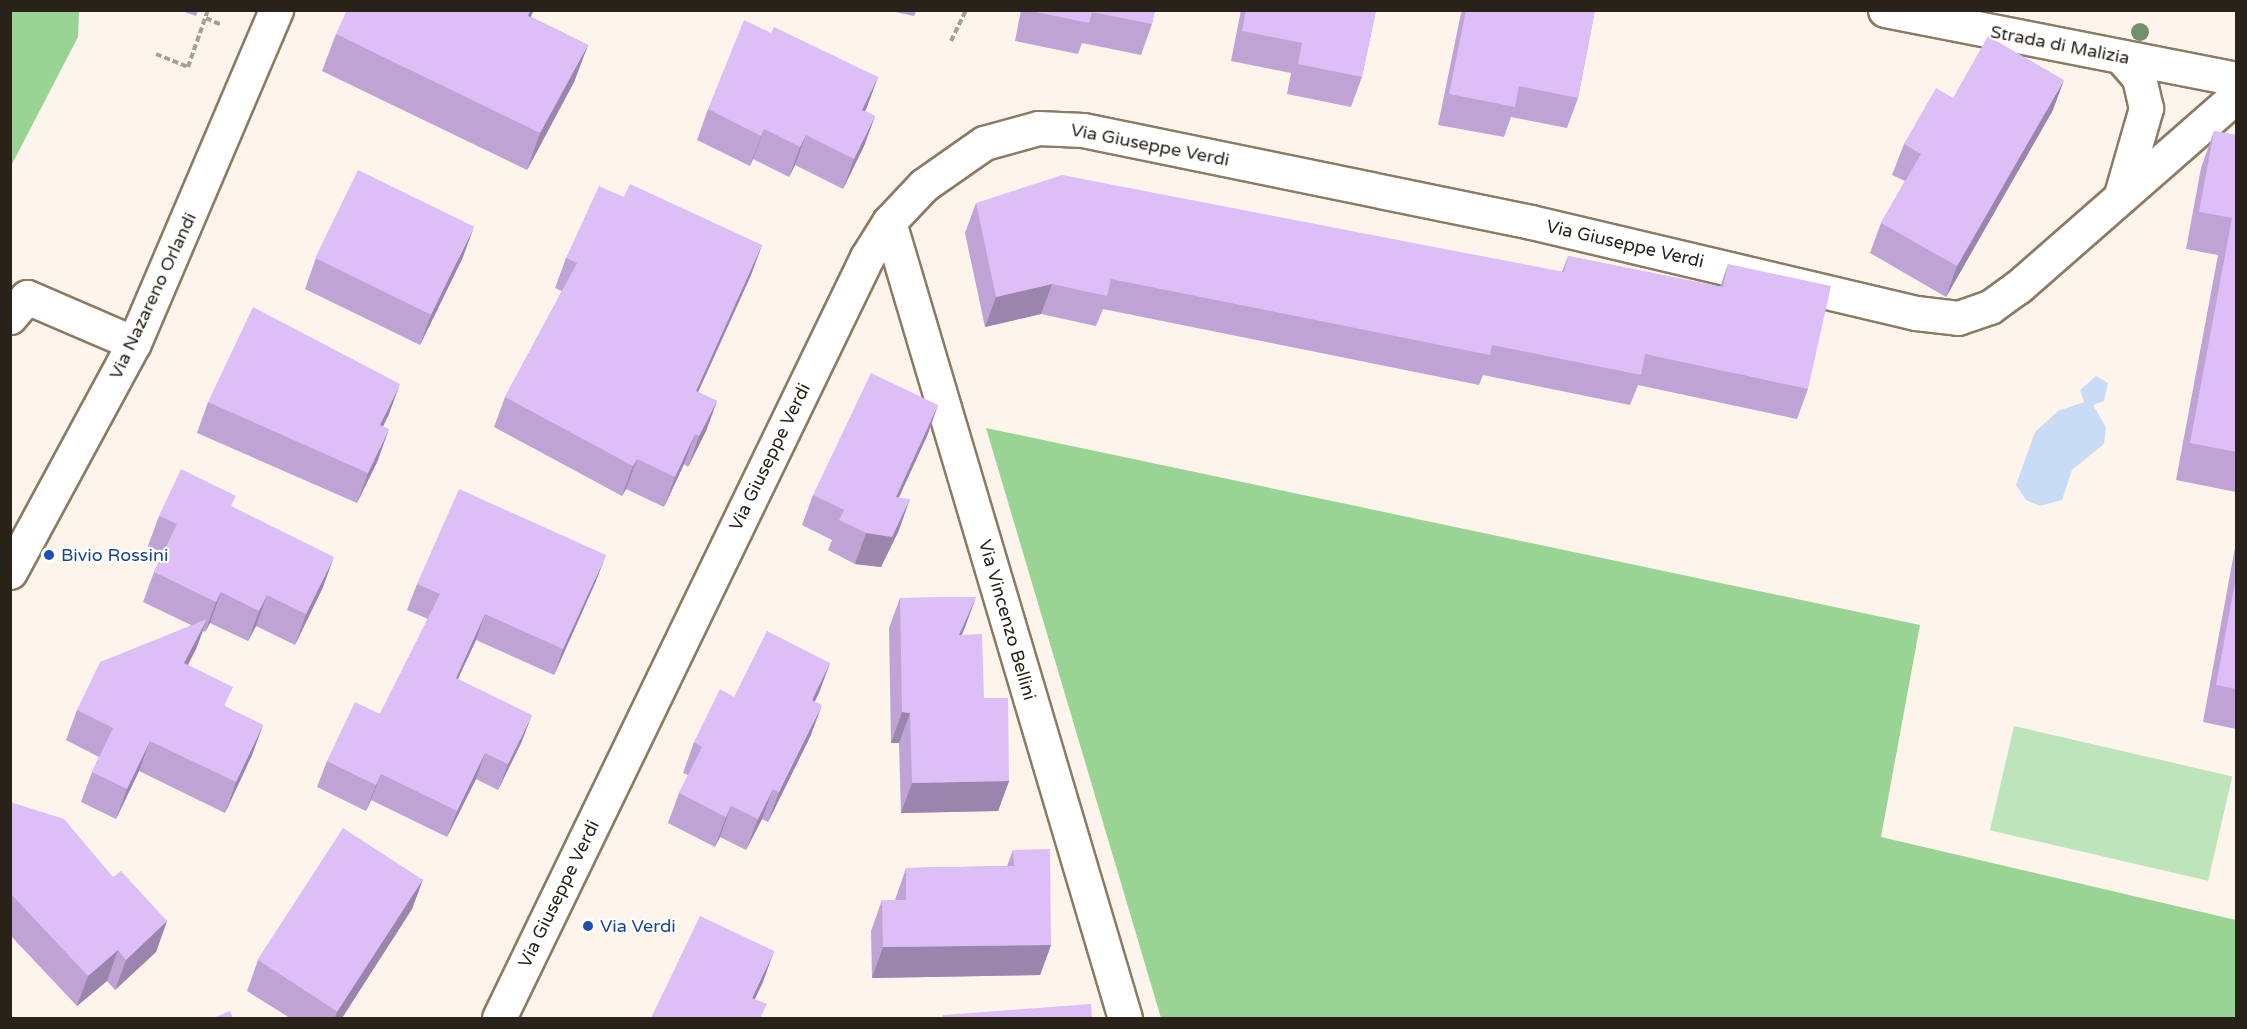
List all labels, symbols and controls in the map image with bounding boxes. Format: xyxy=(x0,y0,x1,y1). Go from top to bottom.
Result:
street label: Strada di Malizia xyxy=(1989,21,2131,69)
street label: Via Giuseppe Verdi xyxy=(1069,119,1231,171)
street label: Via Nazareno Orlandi xyxy=(105,209,201,383)
street label: Via Giuseppe Verdi xyxy=(1544,215,1706,273)
street label: Via Giuseppe Verdi xyxy=(725,380,815,534)
street label: Via Vincenzo Bellini xyxy=(974,537,1040,703)
place label: Bivio Rossini xyxy=(61,544,168,566)
marker: Bivio Rossini xyxy=(42,548,56,562)
street label: Via Giuseppe Verdi xyxy=(514,817,604,971)
place label: Via Verdi xyxy=(600,915,676,937)
marker: Via Verdi xyxy=(581,919,595,933)

